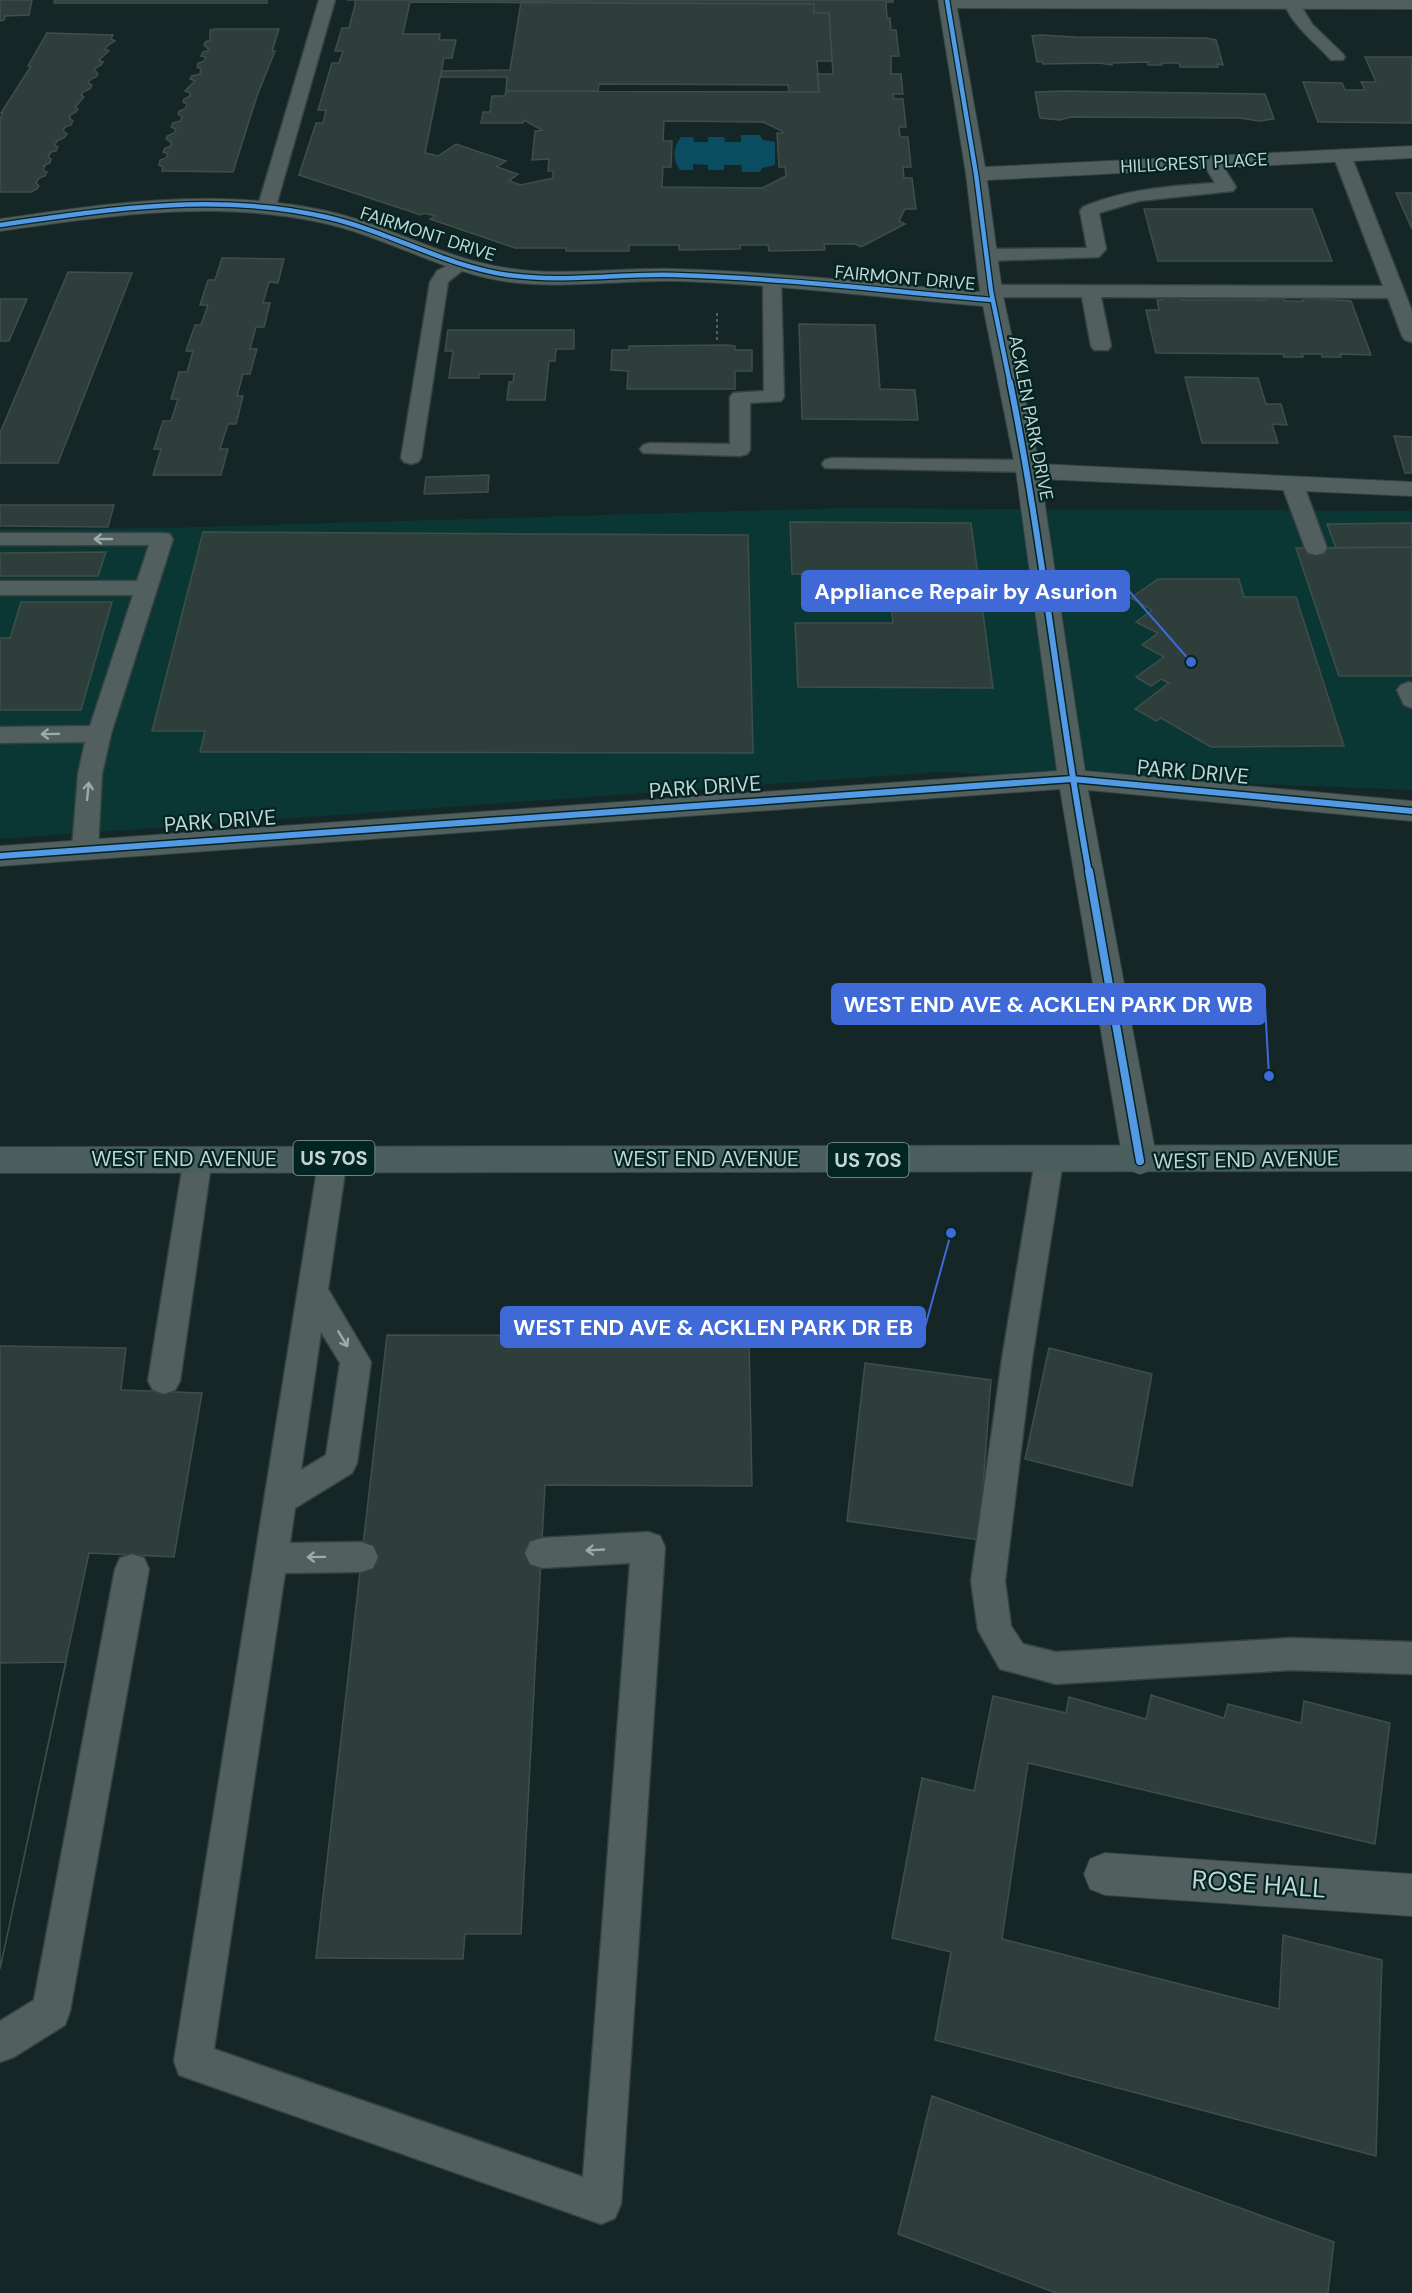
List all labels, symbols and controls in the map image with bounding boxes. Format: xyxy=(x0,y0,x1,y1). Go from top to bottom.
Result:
street label: HILLCREST PLACE xyxy=(1120,147,1268,179)
street label: FAIRMONT DRIVE xyxy=(357,201,499,267)
street label: FAIRMONT DRIVE xyxy=(834,260,976,296)
street label: ACKLEN PARK DRIVE xyxy=(1003,333,1059,503)
one-way arrow xyxy=(94,533,114,545)
callout: Appliance Repair by Asurion xyxy=(802,571,1129,611)
text: Appliance Repair by Asurion xyxy=(814,577,1118,606)
one-way arrow xyxy=(40,729,60,740)
street label: PARK DRIVE xyxy=(1136,753,1250,791)
street label: PARK DRIVE xyxy=(648,769,762,805)
one-way arrow xyxy=(83,781,94,801)
street label: PARK DRIVE xyxy=(163,803,277,839)
callout: WEST END AVE & ACKLEN PARK DR WB xyxy=(832,984,1265,1024)
text: WEST END AVE & ACKLEN PARK DR WB xyxy=(843,990,1253,1019)
road number: US 70S xyxy=(294,1141,374,1175)
road number: US 70S xyxy=(828,1143,908,1177)
street label: WEST END AVENUE xyxy=(1153,1144,1339,1176)
street label: WEST END AVENUE xyxy=(91,1145,277,1173)
street label: WEST END AVENUE xyxy=(613,1145,799,1173)
callout: WEST END AVE & ACKLEN PARK DR EB xyxy=(501,1307,925,1347)
text: WEST END AVE & ACKLEN PARK DR EB xyxy=(513,1313,913,1342)
one-way arrow xyxy=(337,1330,349,1347)
one-way arrow xyxy=(586,1544,606,1555)
one-way arrow xyxy=(307,1551,327,1563)
street label: ROSE HALL xyxy=(1191,1862,1327,1906)

